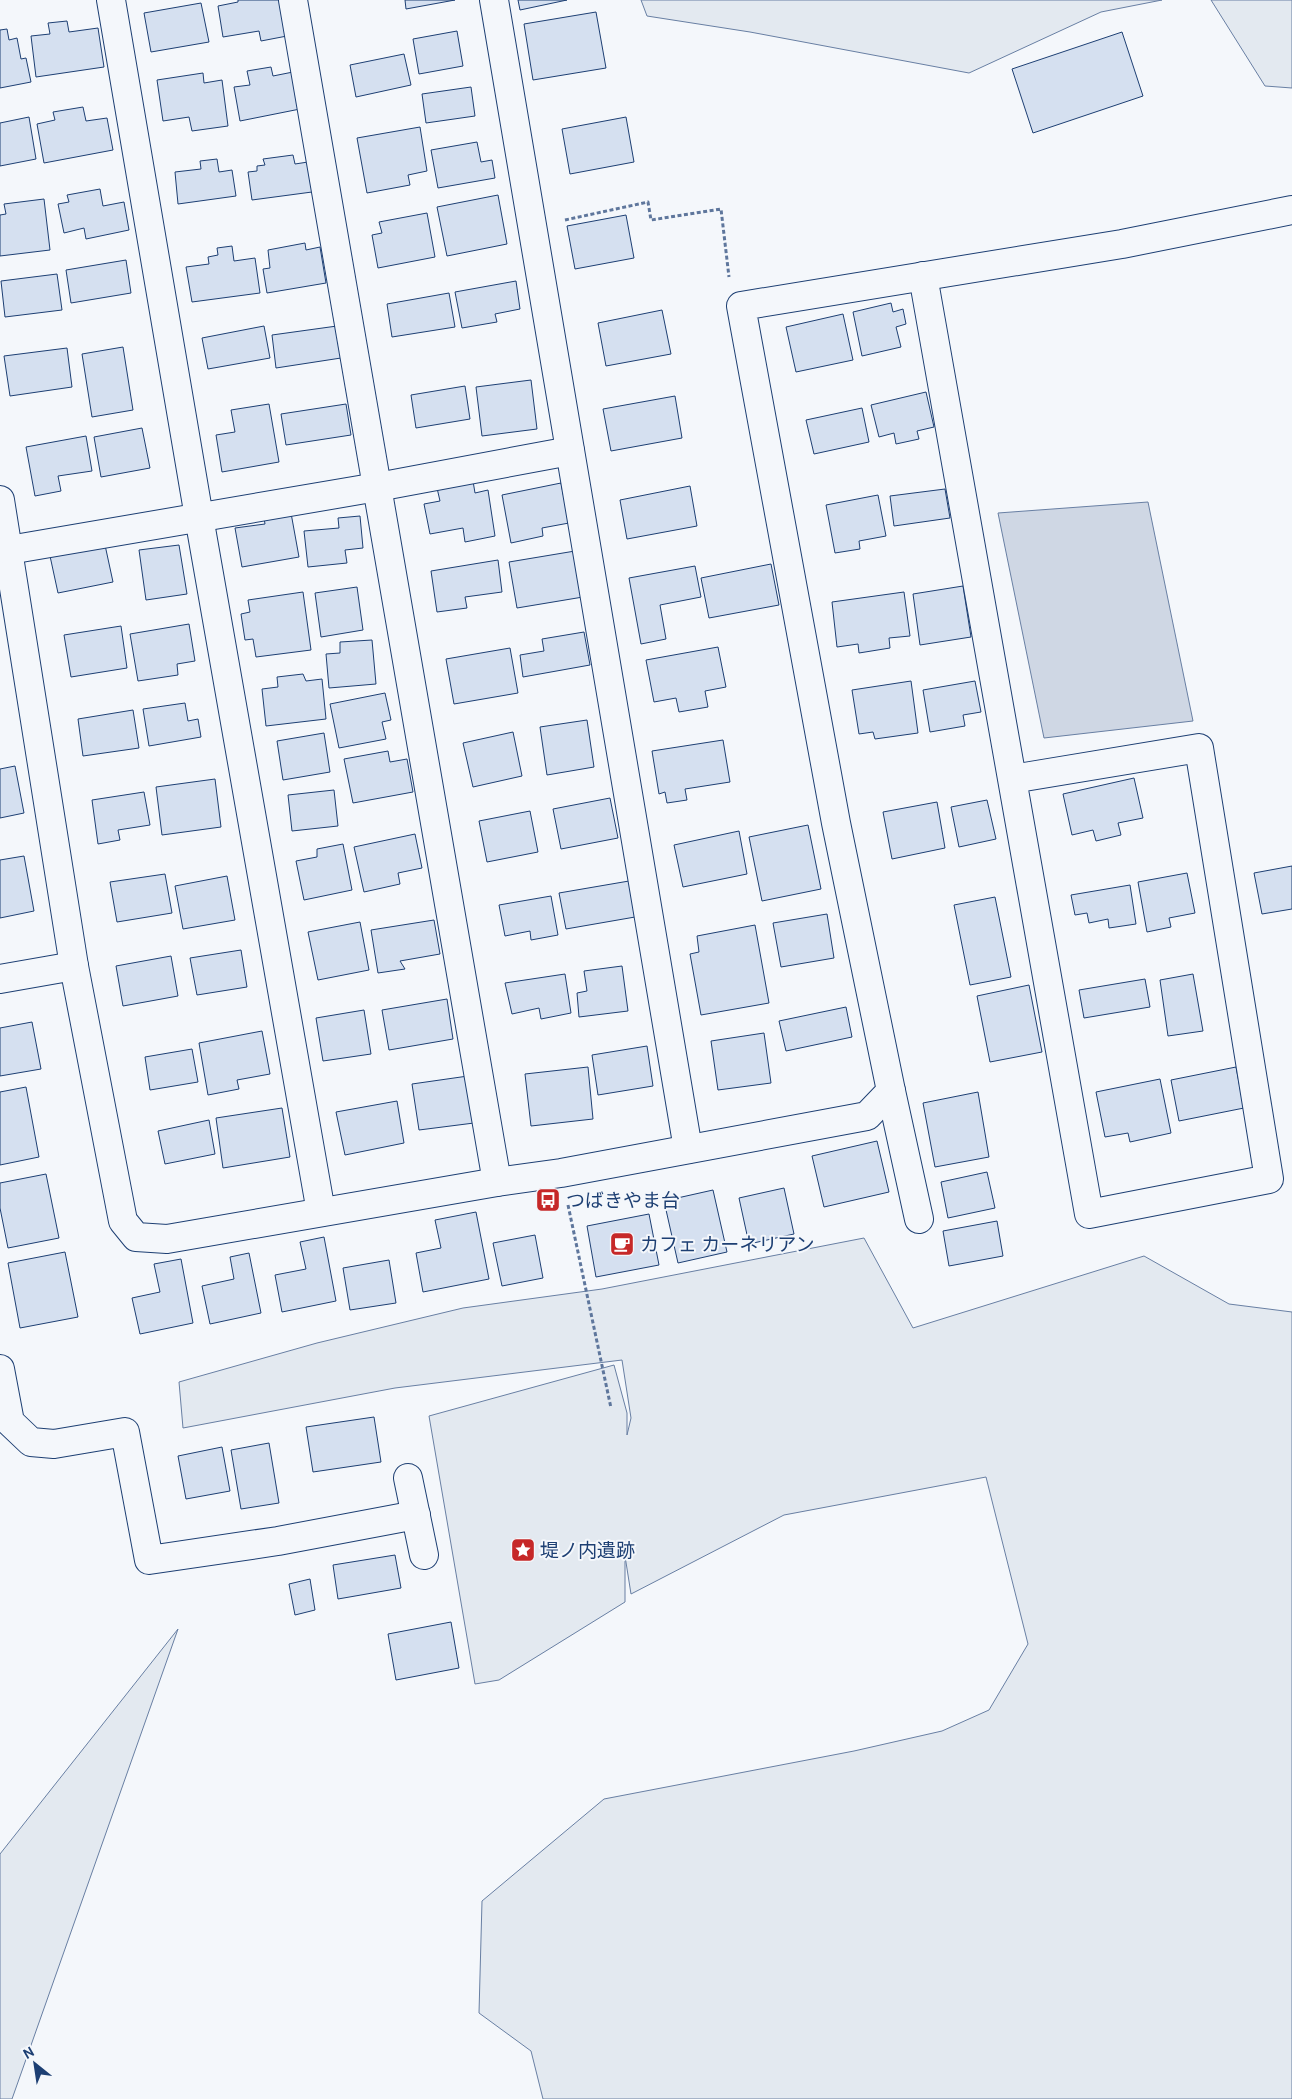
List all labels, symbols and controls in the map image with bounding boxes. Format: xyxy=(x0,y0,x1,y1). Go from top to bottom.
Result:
bus stop icon: つばきやま台 xyxy=(535,1187,561,1213)
place label: つばきやま台 xyxy=(566,1189,680,1212)
cafe icon: カフェ カーネリアン xyxy=(609,1231,635,1257)
place label: カフェ カーネリアン xyxy=(640,1233,815,1256)
place icon: 堤ノ内遺跡 xyxy=(510,1537,536,1563)
place label: 堤ノ内遺跡 xyxy=(540,1539,635,1562)
north arrow xyxy=(10,2039,60,2089)
text: N xyxy=(20,2042,37,2063)

